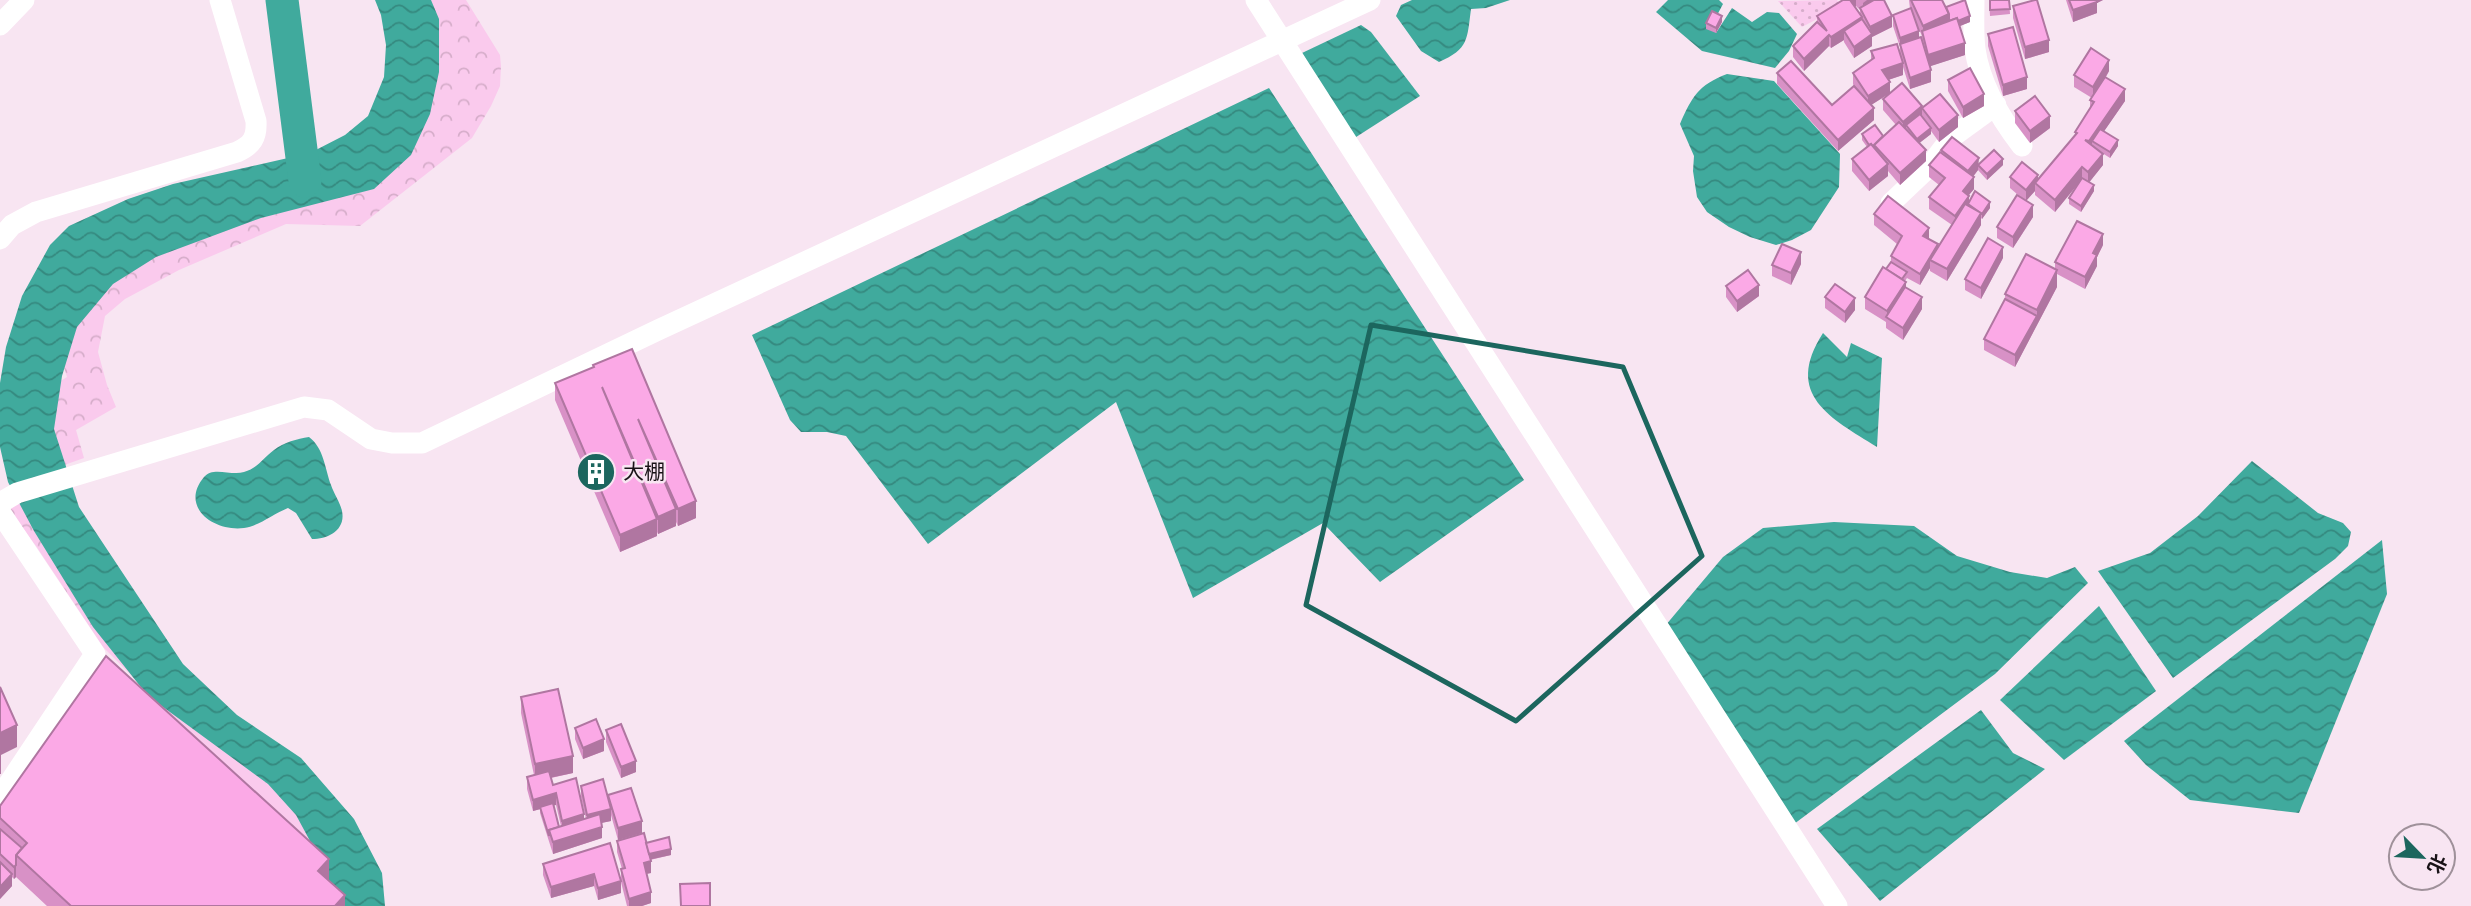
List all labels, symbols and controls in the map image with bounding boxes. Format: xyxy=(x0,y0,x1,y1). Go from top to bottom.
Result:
building icon: 大棚 xyxy=(575,451,617,493)
place label: 大棚 xyxy=(623,459,665,484)
north arrow xyxy=(2387,822,2457,892)
text: 北 xyxy=(2423,851,2451,877)

